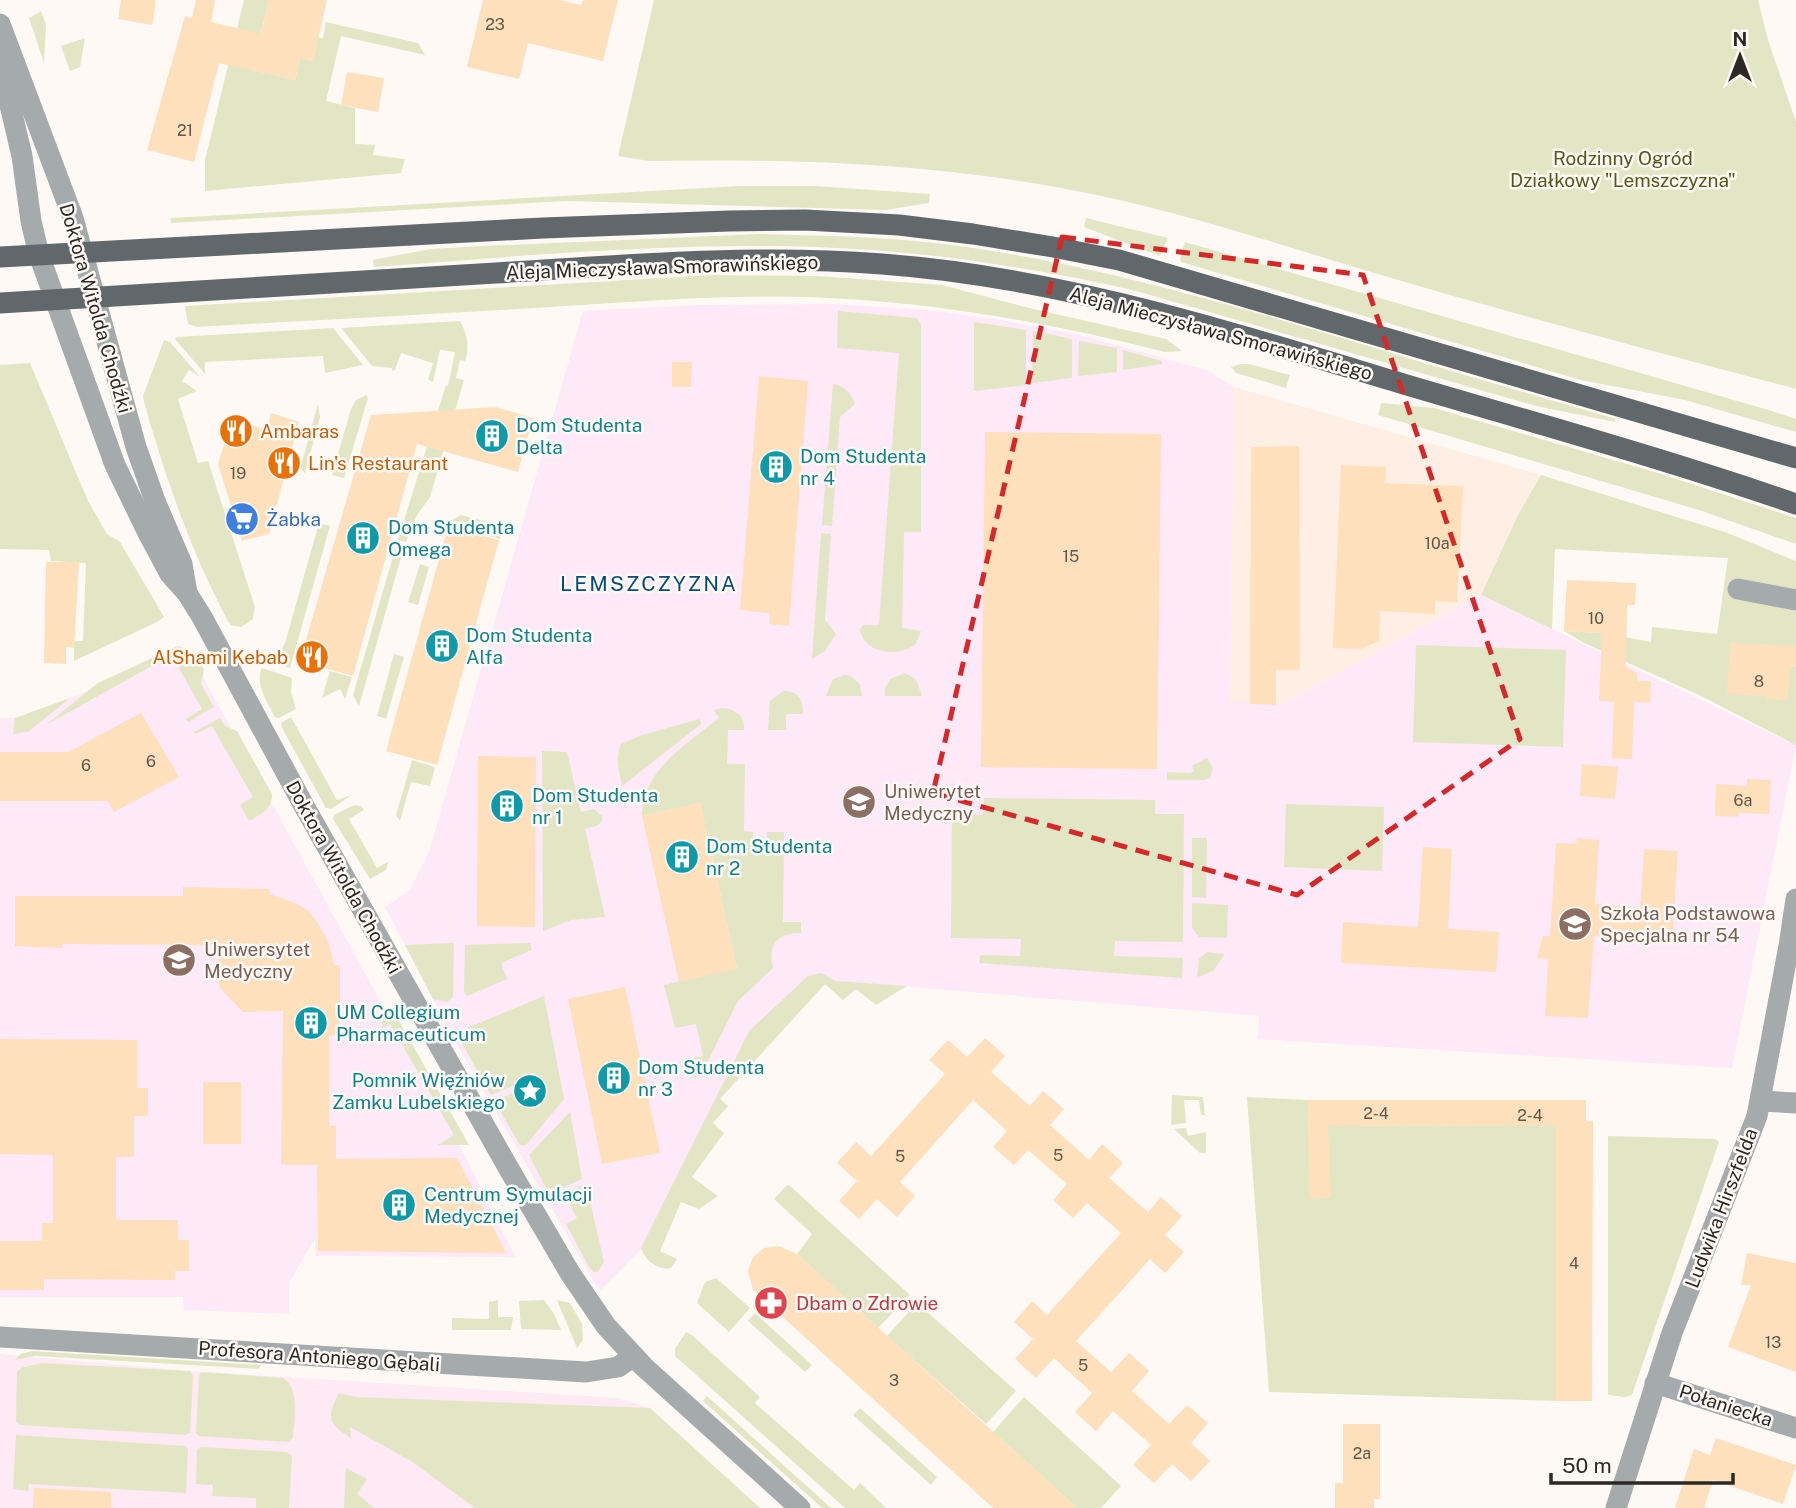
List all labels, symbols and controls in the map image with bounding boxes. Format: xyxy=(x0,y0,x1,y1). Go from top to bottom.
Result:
house number: 23 xyxy=(485,15,505,34)
north arrow xyxy=(1705,21,1775,91)
text: N xyxy=(1733,28,1747,50)
house number: 21 xyxy=(177,121,193,140)
park label: Rodzinny Ogród Działkowy "Lemszczyzna" xyxy=(1510,147,1736,191)
street label: Doktora Witolda Chodźki xyxy=(56,201,136,415)
street label: Aleja Mieczysława Smorawińskiego xyxy=(505,251,819,283)
street label: Aleja Mieczysława Smorawińskiego xyxy=(1067,282,1375,384)
restaurant icon: Ambaras xyxy=(217,412,255,450)
place label: Dom Studenta Delta xyxy=(516,414,642,458)
building icon: Dom Studenta Delta xyxy=(473,417,511,455)
place label: Ambaras xyxy=(260,420,339,442)
restaurant icon: Lin's Restaurant xyxy=(265,444,303,482)
place label: Dom Studenta nr 4 xyxy=(800,445,926,489)
building icon: Dom Studenta nr 4 xyxy=(757,448,795,486)
place label: Lin's Restaurant xyxy=(308,452,448,474)
house number: 19 xyxy=(230,464,246,483)
supermarket icon: Żabka xyxy=(223,500,261,538)
place label: Żabka xyxy=(266,508,321,530)
place label: Dom Studenta Omega xyxy=(388,516,514,560)
building icon: Dom Studenta Omega xyxy=(344,519,382,557)
house number: 10a xyxy=(1424,534,1450,553)
house number: 15 xyxy=(1063,547,1079,566)
district label: LEMSZCZYZNA xyxy=(560,571,738,596)
house number: 10 xyxy=(1588,609,1604,628)
place label: Dom Studenta Alfa xyxy=(466,624,592,668)
building icon: Dom Studenta Alfa xyxy=(423,627,461,665)
restaurant icon: AlShami Kebab xyxy=(293,638,331,676)
place label: AlShami Kebab xyxy=(153,646,288,668)
house number: 8 xyxy=(1754,672,1764,691)
house number: 6 xyxy=(146,752,156,771)
house number: 6 xyxy=(81,756,91,775)
street label: Doktora Witolda Chodźki xyxy=(282,777,406,977)
place label: Uniwerytet Medyczny xyxy=(884,780,981,824)
school or university icon: Uniwerytet Medyczny xyxy=(840,783,878,821)
place label: Dom Studenta nr 1 xyxy=(532,784,658,828)
building icon: Dom Studenta nr 1 xyxy=(488,787,526,825)
house number: 6a xyxy=(1734,791,1752,810)
place label: Dom Studenta nr 2 xyxy=(706,835,832,879)
building icon: Dom Studenta nr 2 xyxy=(663,838,701,876)
place label: Szkoła Podstawowa Specjalna nr 54 xyxy=(1600,902,1775,946)
school or university icon: Szkoła Podstawowa Specjalna nr 54 xyxy=(1556,905,1594,943)
place label: Uniwersytet Medyczny xyxy=(204,938,310,982)
school or university icon: Uniwersytet Medyczny xyxy=(160,941,198,979)
place label: UM Collegium Pharmaceuticum xyxy=(336,1001,486,1045)
building icon: UM Collegium Pharmaceuticum xyxy=(292,1004,330,1042)
place label: Dom Studenta nr 3 xyxy=(638,1056,764,1100)
building icon: Dom Studenta nr 3 xyxy=(595,1059,633,1097)
place label: Pomnik Więźniów Zamku Lubelskiego xyxy=(332,1069,505,1113)
place icon: Pomnik Więźniów Zamku Lubelskiego xyxy=(511,1072,549,1110)
house number: 2-4 xyxy=(1363,1104,1389,1123)
house number: 2-4 xyxy=(1517,1106,1543,1125)
street label: Ludwika Hirszfelda xyxy=(1680,1125,1762,1291)
house number: 5 xyxy=(1053,1146,1063,1165)
house number: 5 xyxy=(895,1147,905,1166)
place label: Centrum Symulacji Medycznej xyxy=(424,1183,592,1227)
building icon: Centrum Symulacji Medycznej xyxy=(380,1186,418,1224)
house number: 4 xyxy=(1569,1254,1579,1273)
pharmacy icon: Dbam o Zdrowie xyxy=(752,1284,790,1322)
place label: Dbam o Zdrowie xyxy=(796,1292,938,1314)
house number: 13 xyxy=(1765,1333,1781,1352)
street label: Profesora Antoniego Gębali xyxy=(197,1337,441,1375)
house number: 5 xyxy=(1078,1356,1088,1375)
house number: 3 xyxy=(889,1371,899,1390)
street label: Połaniecka xyxy=(1676,1380,1776,1430)
scale bar xyxy=(1551,1442,1733,1486)
house number: 2a xyxy=(1353,1444,1371,1463)
text: 50 m xyxy=(1562,1453,1612,1478)

